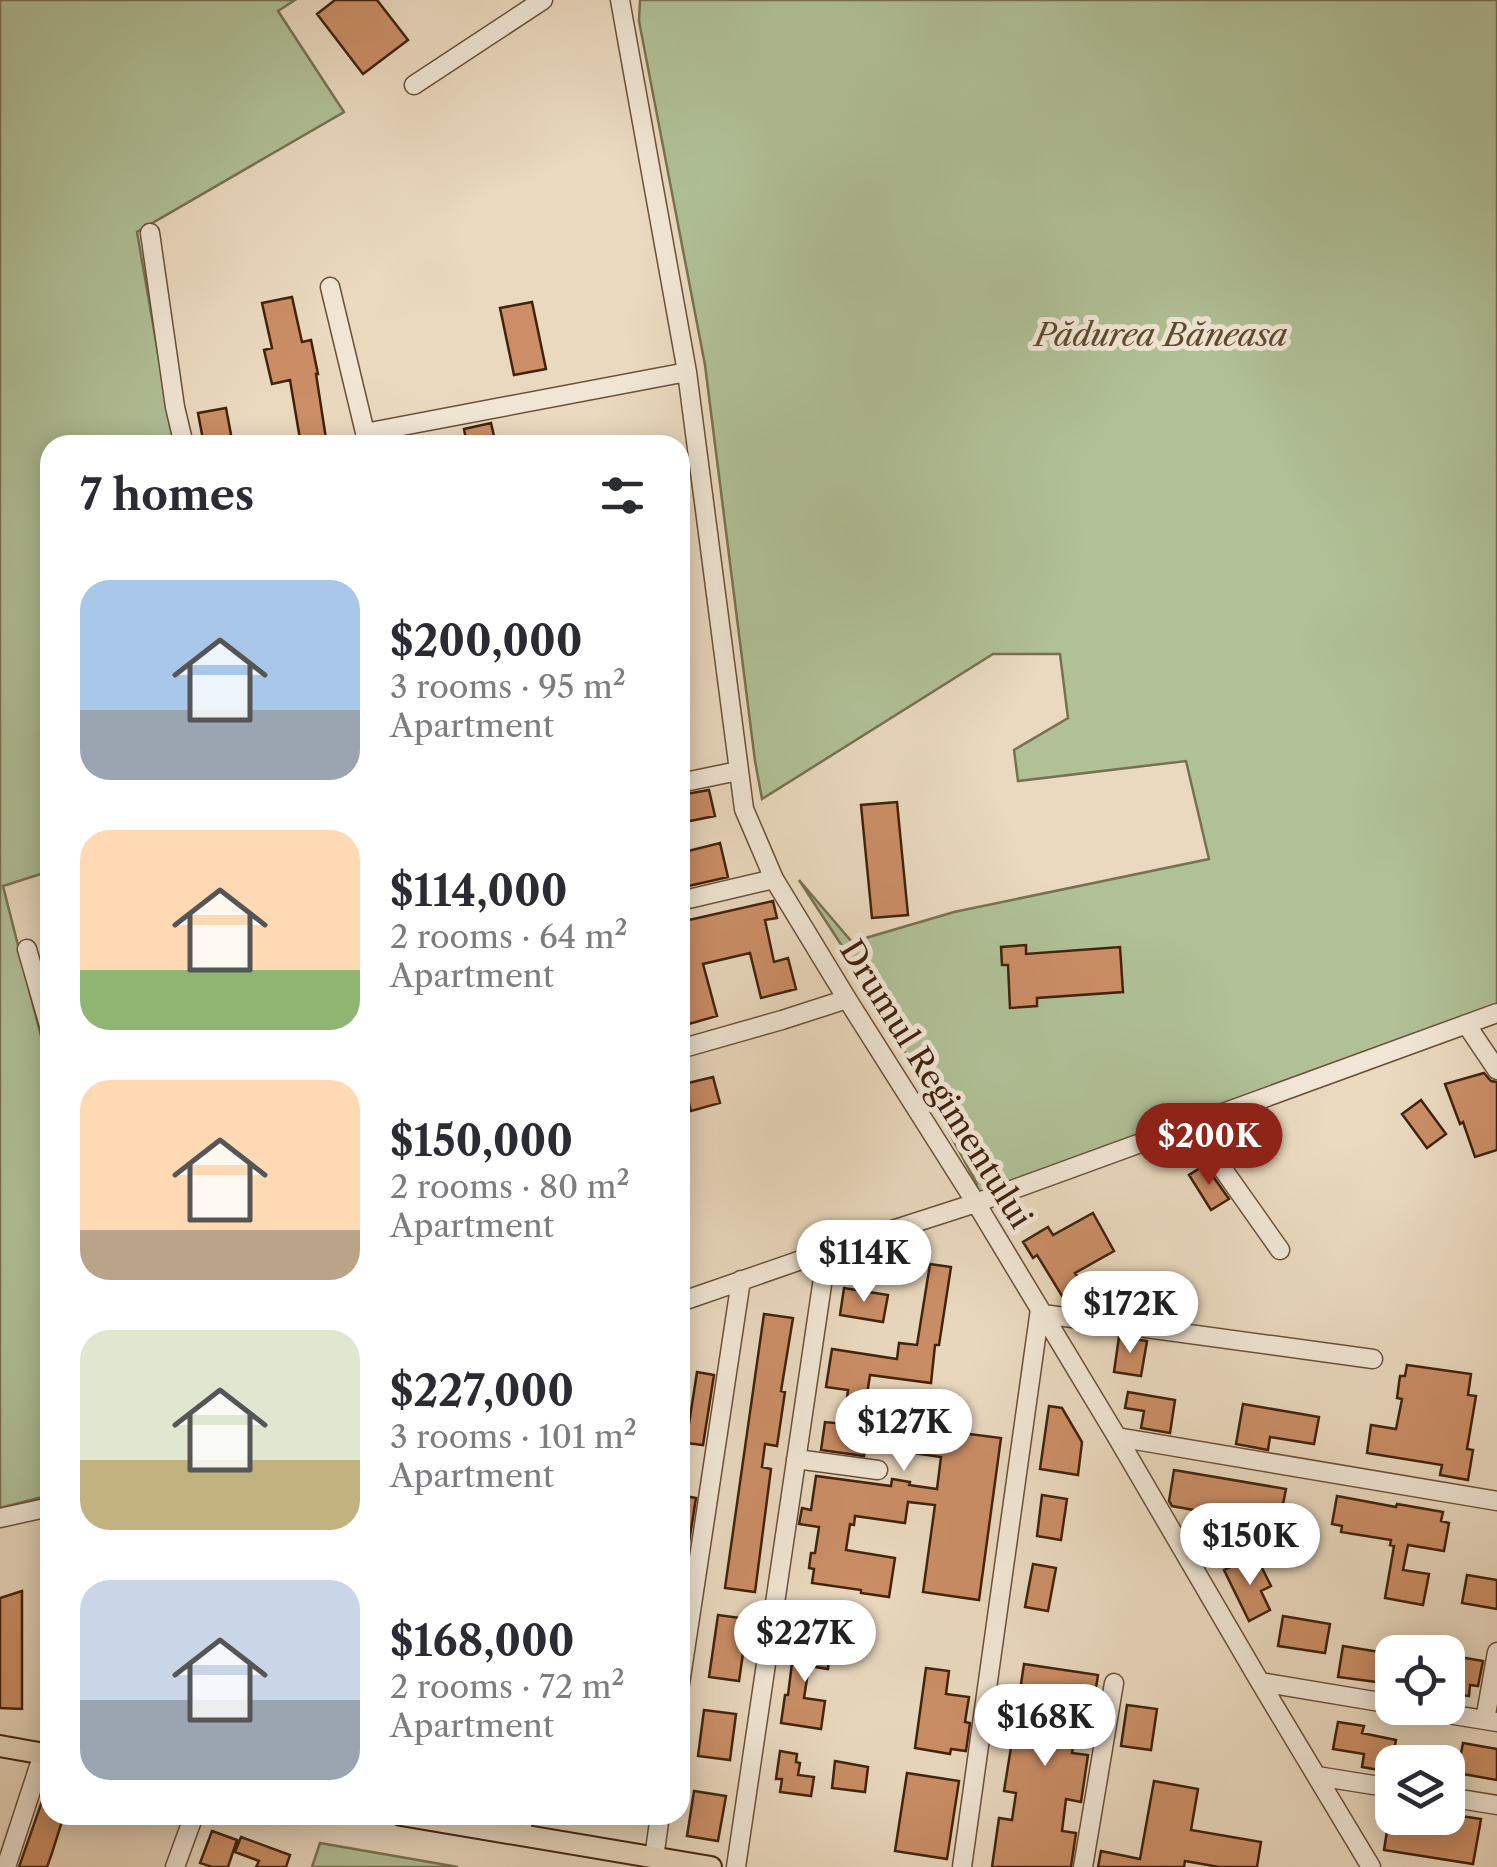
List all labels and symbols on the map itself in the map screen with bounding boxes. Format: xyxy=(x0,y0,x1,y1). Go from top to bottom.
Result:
park label: Pădurea Băneasa xyxy=(1031,315,1288,354)
street label: Drumul Regimentului xyxy=(832,933,1041,1235)
pin: $200K xyxy=(1139,1103,1279,1188)
pin: $114K xyxy=(794,1220,934,1305)
pin: $172K xyxy=(1060,1271,1200,1356)
pin: $127K xyxy=(834,1389,974,1474)
pin: $150K xyxy=(1180,1503,1320,1588)
pin: $227K xyxy=(735,1600,875,1685)
pin: $168K xyxy=(975,1684,1115,1769)

